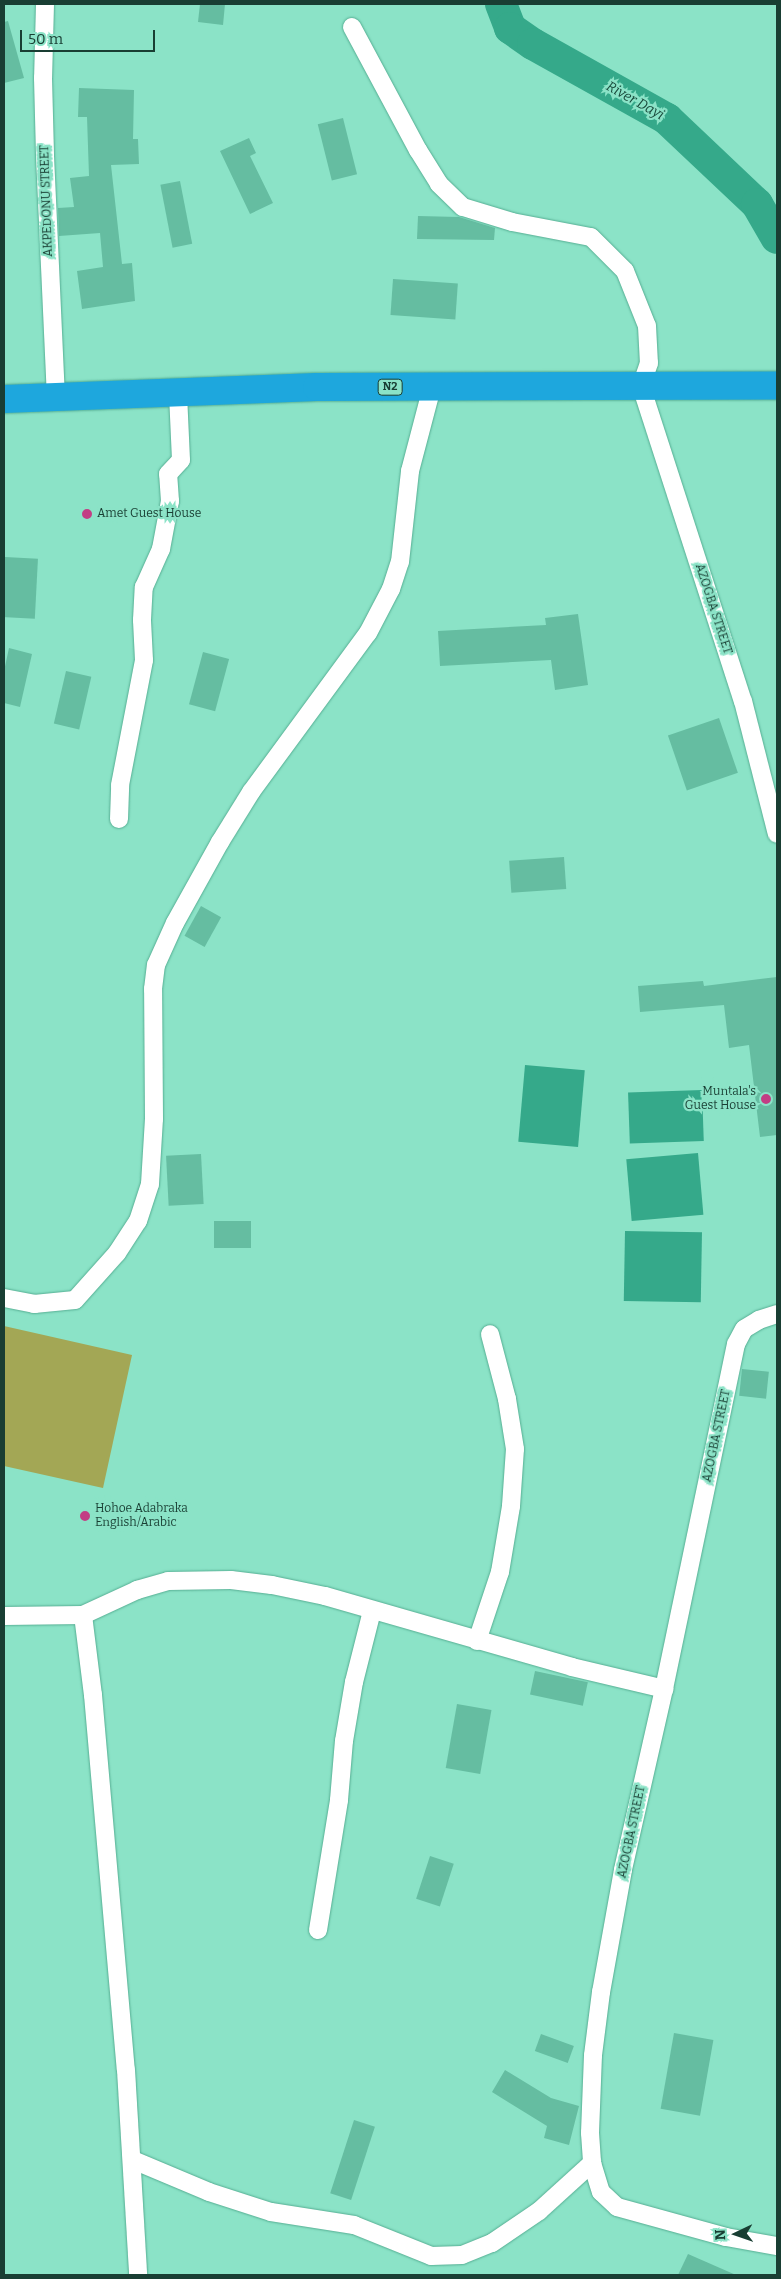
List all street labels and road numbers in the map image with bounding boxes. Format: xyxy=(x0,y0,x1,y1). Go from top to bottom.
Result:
street label: AKPEDONU STREET xyxy=(38,145,56,257)
road number: N2 xyxy=(378,378,402,396)
street label: AZOGBA STREET xyxy=(692,562,734,656)
street label: AZOGBA STREET xyxy=(700,1388,734,1484)
street label: AZOGBA STREET xyxy=(615,1784,649,1880)

